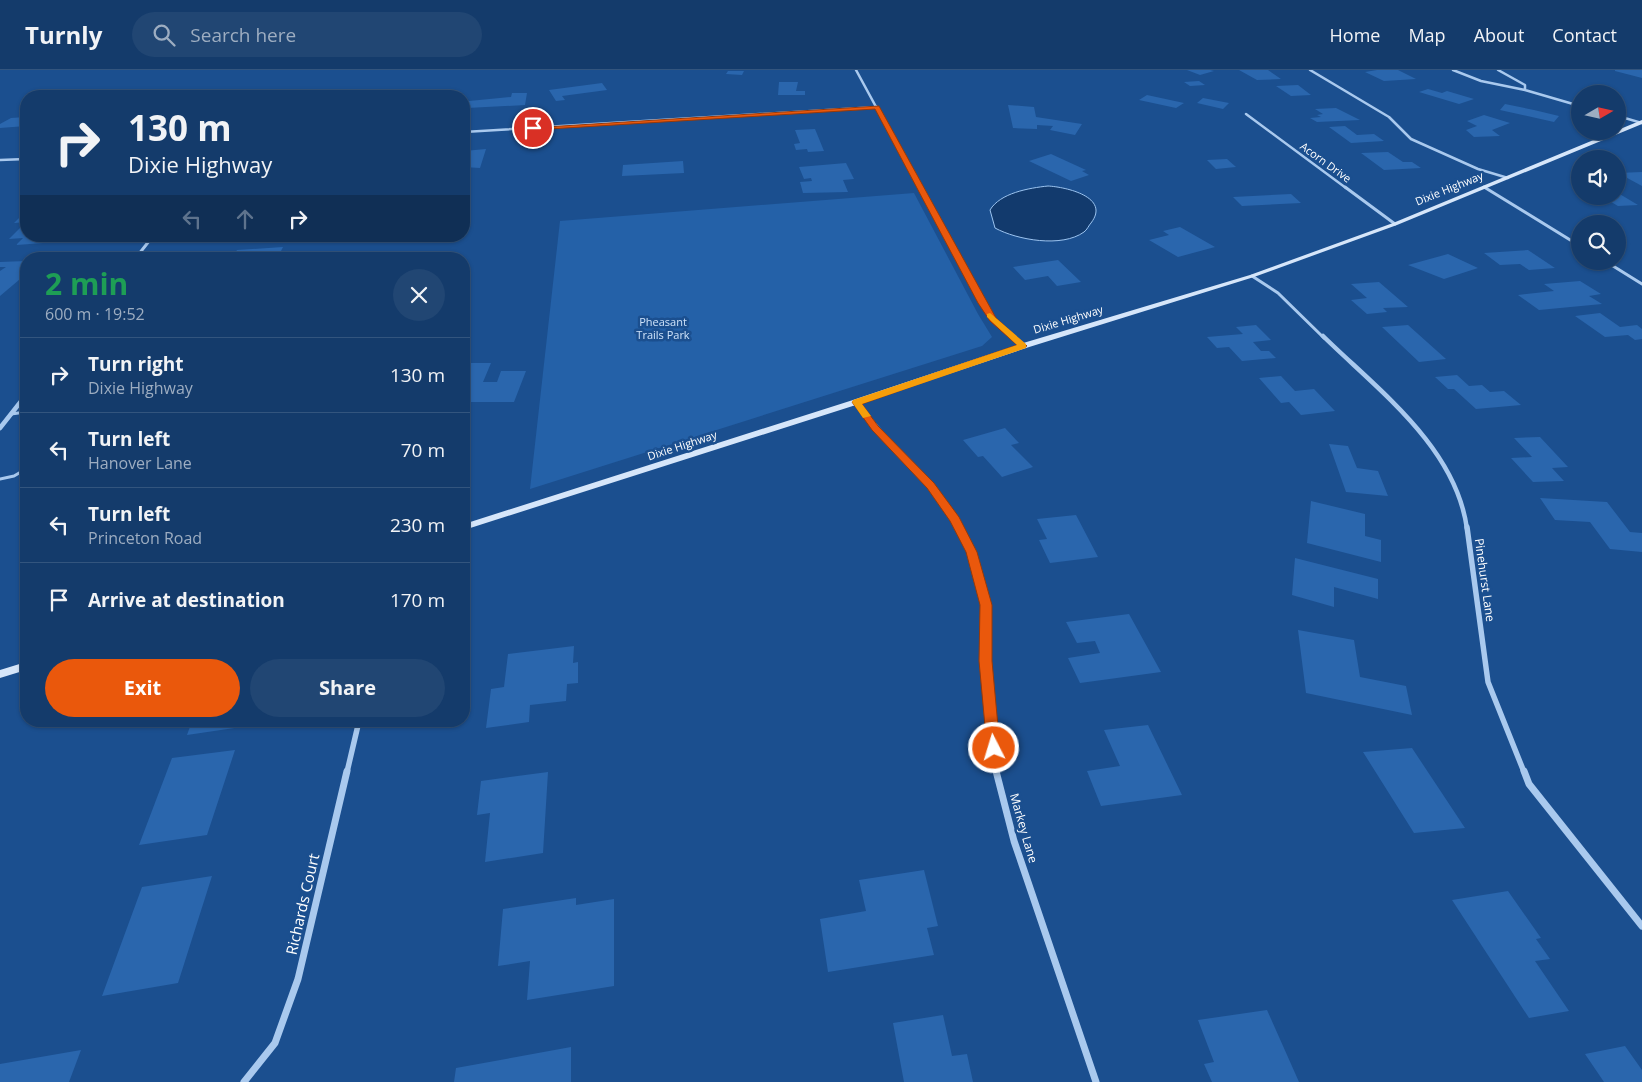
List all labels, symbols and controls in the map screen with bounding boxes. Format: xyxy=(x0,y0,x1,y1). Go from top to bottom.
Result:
search box xyxy=(132,12,482,57)
text: Turnly xyxy=(25,18,102,51)
icon: search xyxy=(150,21,178,49)
text: Search here xyxy=(190,22,296,48)
text: Home xyxy=(1330,23,1380,47)
text: Map xyxy=(1408,23,1446,47)
text: About xyxy=(1474,23,1524,47)
text: Contact xyxy=(1552,23,1617,47)
north arrow xyxy=(1571,85,1626,140)
map controls xyxy=(1571,85,1626,270)
text: 130 m xyxy=(128,104,232,151)
pin xyxy=(512,107,554,149)
icon: right xyxy=(45,110,110,175)
icon: arrive xyxy=(519,114,547,142)
street label: Acorn Drive xyxy=(1297,138,1355,186)
text: Dixie Highway xyxy=(128,149,272,179)
button: sound xyxy=(1571,150,1626,205)
street label: Dixie Highway xyxy=(1413,167,1486,208)
icon: left xyxy=(178,205,206,233)
icon: ahead xyxy=(231,205,259,233)
icon: right xyxy=(284,205,312,233)
button: search xyxy=(1571,215,1626,270)
text: 2 min xyxy=(45,263,128,304)
button: close xyxy=(393,269,445,321)
street label: Dixie Highway xyxy=(1031,301,1105,337)
text: 600 m · 19:52 xyxy=(45,303,145,325)
park label: Pheasant Trails Park xyxy=(636,314,690,342)
text: Turn right xyxy=(88,351,183,377)
icon: right xyxy=(45,361,73,389)
text: 130 m xyxy=(390,362,445,388)
text: Dixie Highway xyxy=(88,377,193,399)
text: Turn left xyxy=(88,426,170,452)
street label: Dixie Highway xyxy=(645,427,719,463)
icon: left xyxy=(45,436,73,464)
text: 70 m xyxy=(401,437,445,463)
text: Hanover Lane xyxy=(88,452,192,474)
text: Turn left xyxy=(88,501,170,527)
icon: left xyxy=(45,511,73,539)
text: 230 m xyxy=(390,512,445,538)
text: Princeton Road xyxy=(88,527,202,549)
street label: Pinehurst Lane xyxy=(1471,537,1499,623)
icon: arrive xyxy=(45,586,73,614)
text: Arrive at destination xyxy=(88,587,285,613)
text: 170 m xyxy=(390,587,445,613)
button: Exit xyxy=(45,659,240,717)
button: Share xyxy=(250,659,445,717)
position arrow xyxy=(967,721,1019,773)
street label: Markey Lane xyxy=(1006,791,1042,865)
street label: Richards Court xyxy=(281,851,323,957)

